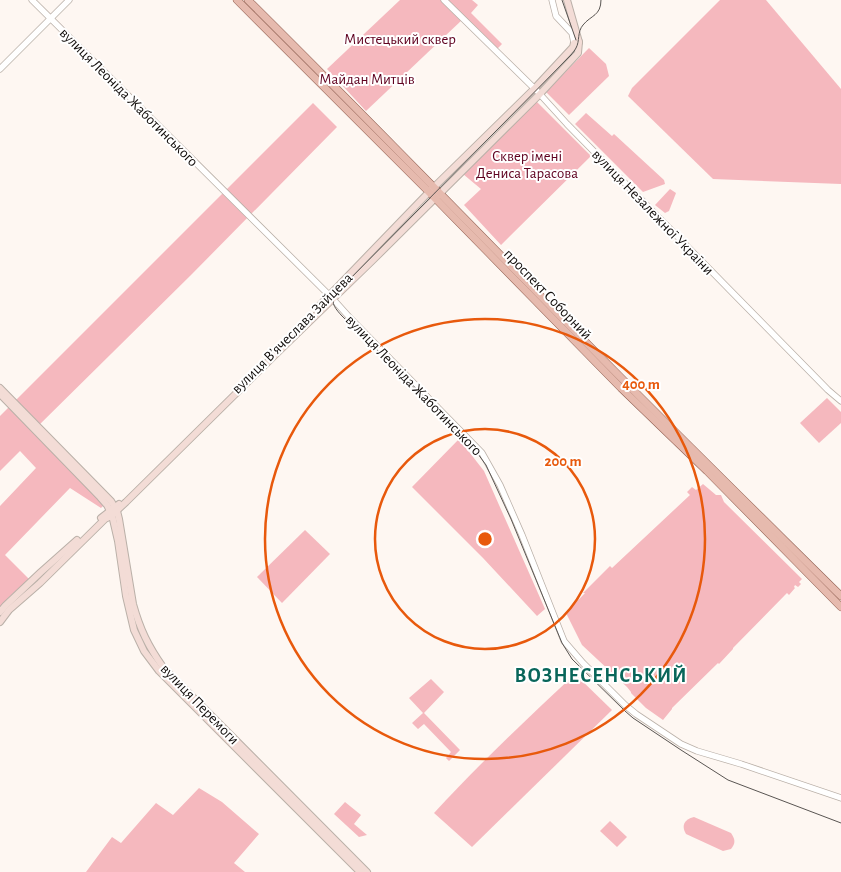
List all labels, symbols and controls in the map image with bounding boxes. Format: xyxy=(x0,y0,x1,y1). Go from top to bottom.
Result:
street label: вулиця Леоніда Жаботинського xyxy=(57,25,201,169)
park label: Мистецький сквер xyxy=(344,32,456,47)
park label: Майдан Митців xyxy=(319,72,415,87)
street label: вулиця Незалежної України xyxy=(589,147,716,278)
park label: Сквер імені Дениса Тарасова xyxy=(476,149,578,181)
street label: проспект Соборний xyxy=(501,246,594,342)
street label: вулиця Вʼячеслава Зайцева xyxy=(229,270,356,397)
street label: вулиця Леоніда Жаботинського xyxy=(343,312,485,459)
text: 400 m xyxy=(622,377,660,392)
text: 200 m xyxy=(544,454,582,469)
centre of rings xyxy=(476,530,494,548)
street label: вулиця Перемоги xyxy=(158,661,242,748)
district label: ВОЗНЕСЕНСЬКИЙ xyxy=(515,664,687,686)

